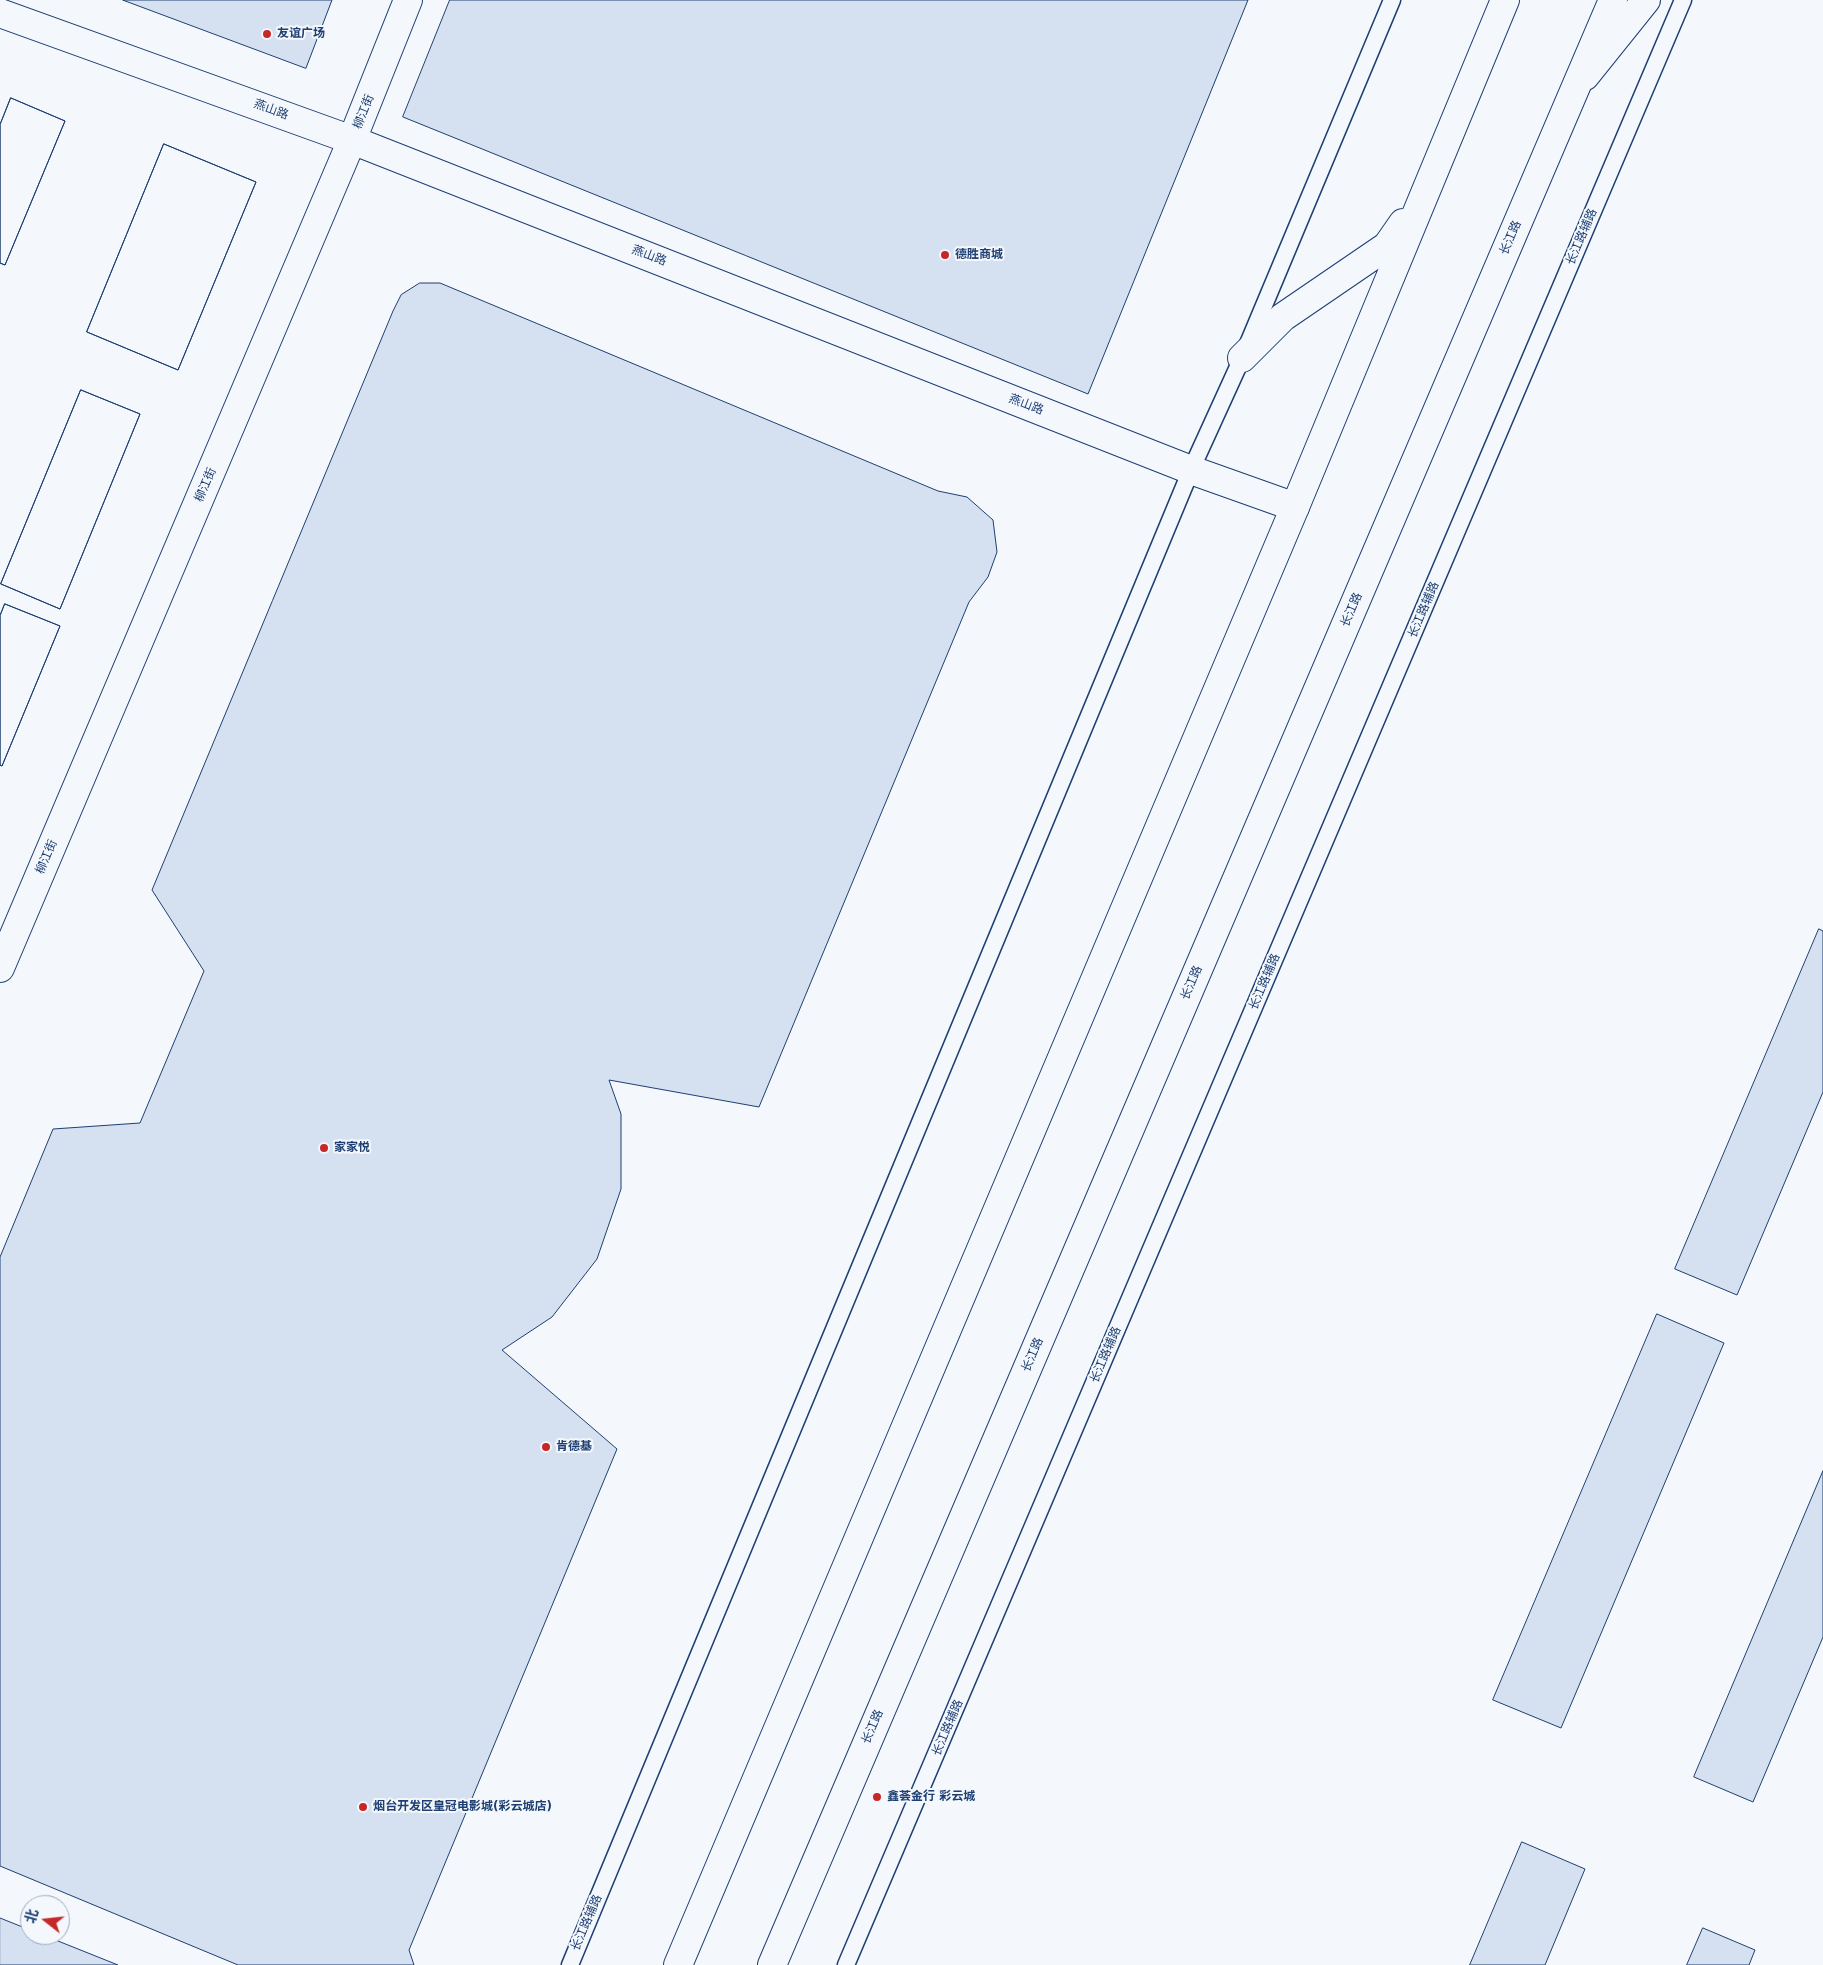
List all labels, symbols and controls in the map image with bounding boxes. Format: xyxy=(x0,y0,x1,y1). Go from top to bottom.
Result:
place label: 友谊广场 xyxy=(277,27,325,41)
marker: 友谊广场 xyxy=(261,28,273,40)
street label: 柳江街 xyxy=(351,93,377,131)
street label: 燕山路 xyxy=(252,97,290,123)
street label: 长江路辅路 xyxy=(1564,207,1600,267)
street label: 长江路 xyxy=(1497,219,1525,257)
street label: 燕山路 xyxy=(630,243,668,269)
place label: 德胜商城 xyxy=(955,248,1003,262)
marker: 德胜商城 xyxy=(939,249,951,261)
street label: 燕山路 xyxy=(1007,392,1045,418)
street label: 柳江街 xyxy=(192,466,220,504)
street label: 长江路辅路 xyxy=(1406,580,1442,640)
street label: 长江路 xyxy=(1338,591,1366,629)
street label: 柳江街 xyxy=(33,838,61,876)
street label: 长江路辅路 xyxy=(1247,952,1283,1012)
street label: 长江路 xyxy=(1178,964,1206,1002)
place label: 家家悦 xyxy=(334,1141,370,1155)
marker: 家家悦 xyxy=(318,1142,330,1154)
street label: 长江路辅路 xyxy=(1088,1325,1124,1385)
street label: 长江路 xyxy=(1019,1336,1047,1374)
place label: 肯德基 xyxy=(556,1440,592,1454)
marker: 肯德基 xyxy=(540,1441,552,1453)
street label: 长江路辅路 xyxy=(930,1698,966,1758)
street label: 长江路 xyxy=(859,1708,887,1746)
place label: 鑫荟金行 彩云城 xyxy=(887,1790,975,1804)
marker: 鑫荟金行 彩云城 xyxy=(871,1791,883,1803)
place label: 烟台开发区皇冠电影城(彩云城店) xyxy=(373,1800,552,1814)
marker: 烟台开发区皇冠电影城(彩云城店) xyxy=(357,1801,369,1813)
street label: 长江路辅路 xyxy=(569,1893,605,1953)
north arrow xyxy=(20,1895,70,1945)
text: 北 xyxy=(22,1907,41,1925)

